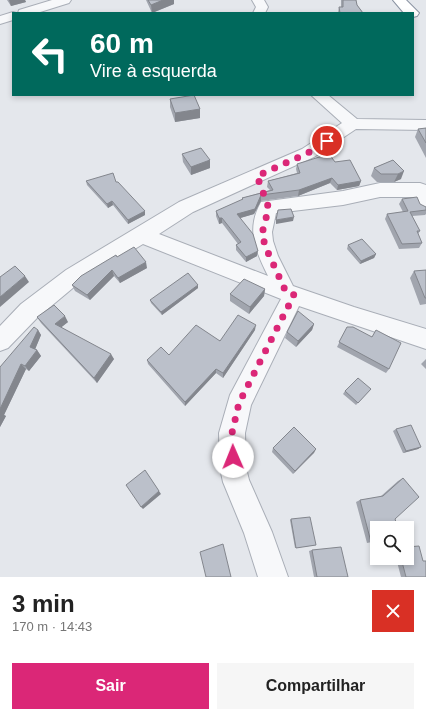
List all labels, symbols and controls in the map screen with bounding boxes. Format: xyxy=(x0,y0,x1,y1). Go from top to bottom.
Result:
icon: left xyxy=(24,28,76,80)
text: 60 m xyxy=(90,28,154,59)
text: Vire à esquerda xyxy=(90,61,217,81)
pin xyxy=(310,124,344,158)
icon: arrive xyxy=(316,130,338,152)
position arrow xyxy=(212,436,254,478)
map controls xyxy=(370,521,414,565)
button: search xyxy=(370,521,414,565)
text: 3 min xyxy=(12,590,75,617)
button: close xyxy=(372,590,414,632)
text: 170 m · 14:43 xyxy=(12,619,92,634)
button: Sair xyxy=(12,663,209,709)
button: Compartilhar xyxy=(217,663,414,709)

